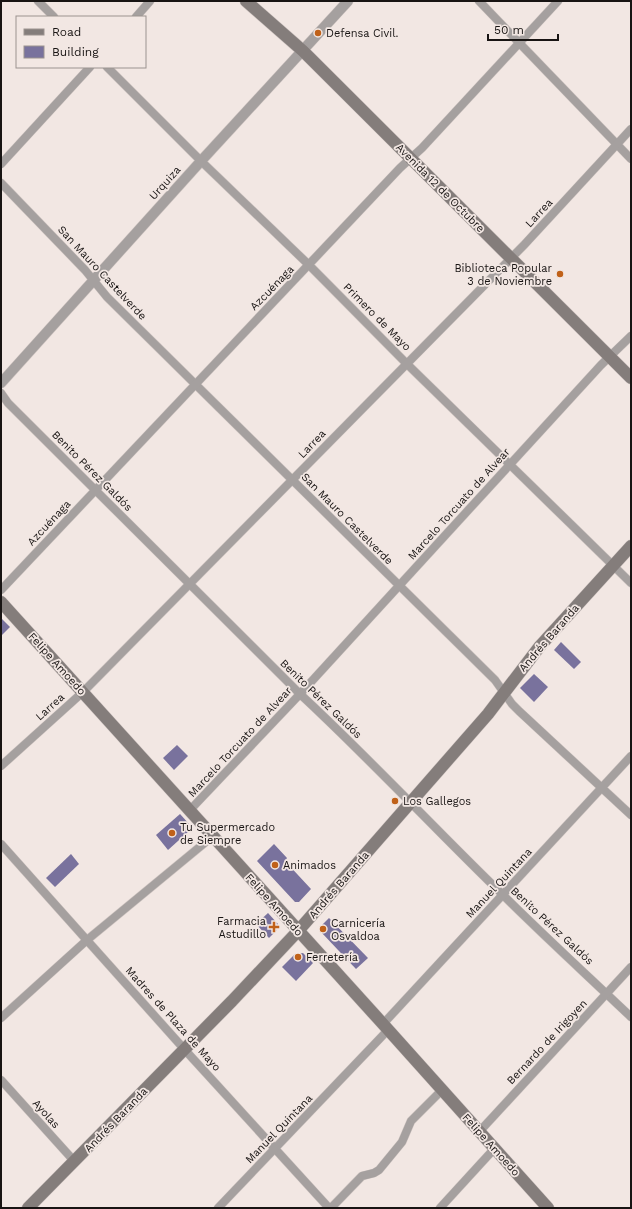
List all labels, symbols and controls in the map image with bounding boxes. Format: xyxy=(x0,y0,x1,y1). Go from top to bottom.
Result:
legend xyxy=(16,16,146,68)
scale bar xyxy=(488,16,558,42)
text: 50 m xyxy=(494,23,524,37)
text: Road xyxy=(52,25,81,39)
place label: Defensa Civil. xyxy=(326,27,399,40)
marker: Defensa Civil. xyxy=(313,28,323,38)
text: Building xyxy=(52,45,99,59)
street label: Avenida 12 de Octubre xyxy=(393,141,487,235)
street label: Urquiza xyxy=(147,164,183,202)
street label: Larrea xyxy=(523,196,555,230)
street label: San Mauro Castelverde xyxy=(55,223,149,323)
place label: Biblioteca Popular 3 de Noviembre xyxy=(454,262,553,288)
street label: Azcuénaga xyxy=(247,263,297,313)
marker: Biblioteca Popular 3 de Noviembre xyxy=(555,269,565,279)
street label: Primero de Mayo xyxy=(341,281,413,353)
street label: Larrea xyxy=(295,427,329,461)
street label: Benito Pérez Galdós xyxy=(49,428,135,514)
street label: Marcelo Torcuato de Alvear xyxy=(405,445,513,563)
street label: San Mauro Castelverde xyxy=(299,471,395,567)
street label: Azcuénaga xyxy=(25,498,73,548)
street label: Andrés Baranda xyxy=(516,602,582,674)
street label: Felipe Amoedo xyxy=(26,630,88,698)
street label: Benito Pérez Galdós xyxy=(278,657,365,741)
street label: Marcelo Torcuato de Alvear xyxy=(186,684,295,800)
street label: Larrea xyxy=(33,691,67,723)
place label: Los Gallegos xyxy=(403,795,471,808)
marker: Los Gallegos xyxy=(390,796,400,806)
place label: Tu Supermercado de Siempre xyxy=(180,821,275,847)
marker: Tu Supermercado de Siempre xyxy=(167,828,177,838)
street label: Manuel Quintana xyxy=(463,845,535,921)
street label: Andrés Baranda xyxy=(306,849,372,921)
place label: Animados xyxy=(283,859,336,872)
marker: Animados xyxy=(270,860,280,870)
street label: Felipe Amoedo xyxy=(243,871,305,939)
street label: Benito Pérez Galdós xyxy=(508,884,596,968)
place label: Farmacia Astudillo xyxy=(217,915,266,941)
place label: Carnicería Osvaldoa xyxy=(331,917,385,943)
marker: Farmacia Astudillo xyxy=(269,922,279,932)
marker: Carnicería Osvaldoa xyxy=(318,924,328,934)
place label: Ferretería xyxy=(306,951,358,964)
marker: Ferretería xyxy=(293,952,303,962)
street label: Madres de Plaza de Mayo xyxy=(123,964,223,1074)
street label: Bernardo de Irigoyen xyxy=(504,997,590,1087)
street label: Andrés Baranda xyxy=(82,1085,150,1155)
street label: Manuel Quintana xyxy=(243,1092,315,1166)
street label: Ayolas xyxy=(30,1097,62,1131)
street label: Felipe Amoedo xyxy=(460,1111,522,1179)

